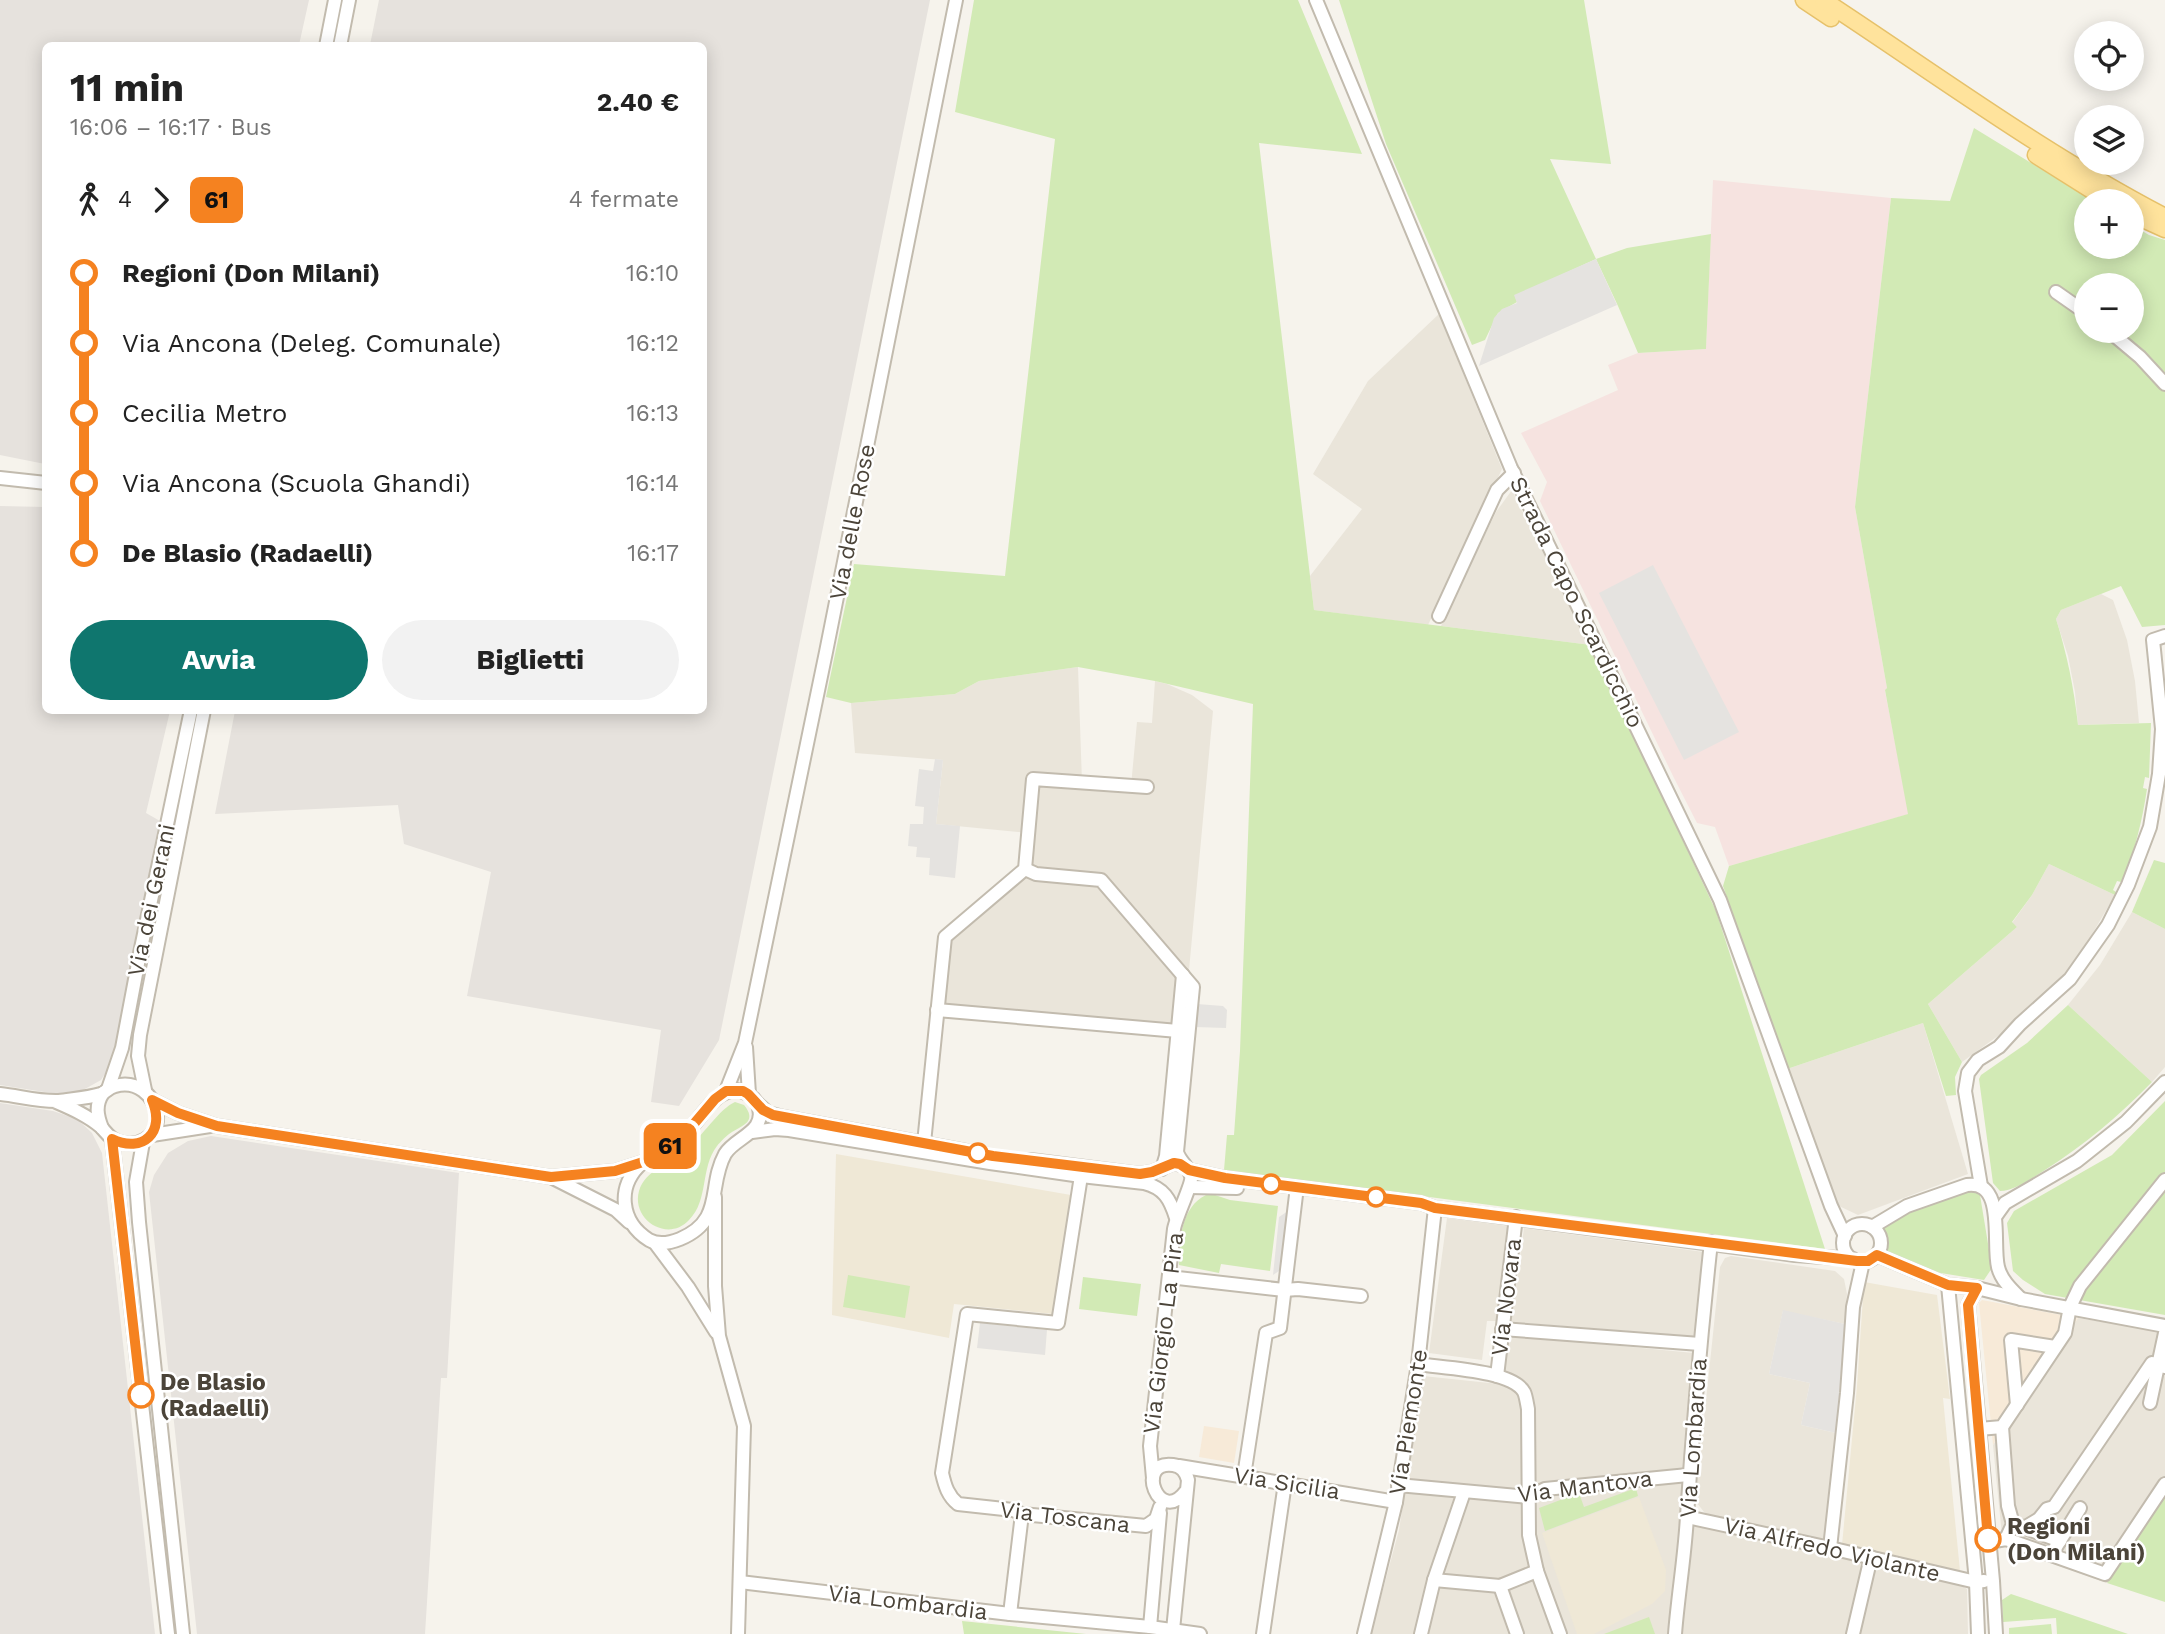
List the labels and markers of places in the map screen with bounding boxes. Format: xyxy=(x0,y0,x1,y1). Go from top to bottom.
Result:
unlabelled marker xyxy=(968,1143,988,1163)
unlabelled marker xyxy=(1261,1174,1281,1194)
unlabelled marker xyxy=(1366,1187,1386,1207)
place label: De Blasio (Radaelli) xyxy=(160,1369,270,1422)
marker: De Blasio (Radaelli) xyxy=(128,1382,154,1408)
place label: Regioni (Don Milani) xyxy=(2007,1513,2146,1566)
marker: Regioni (Don Milani) xyxy=(1975,1526,2001,1552)

